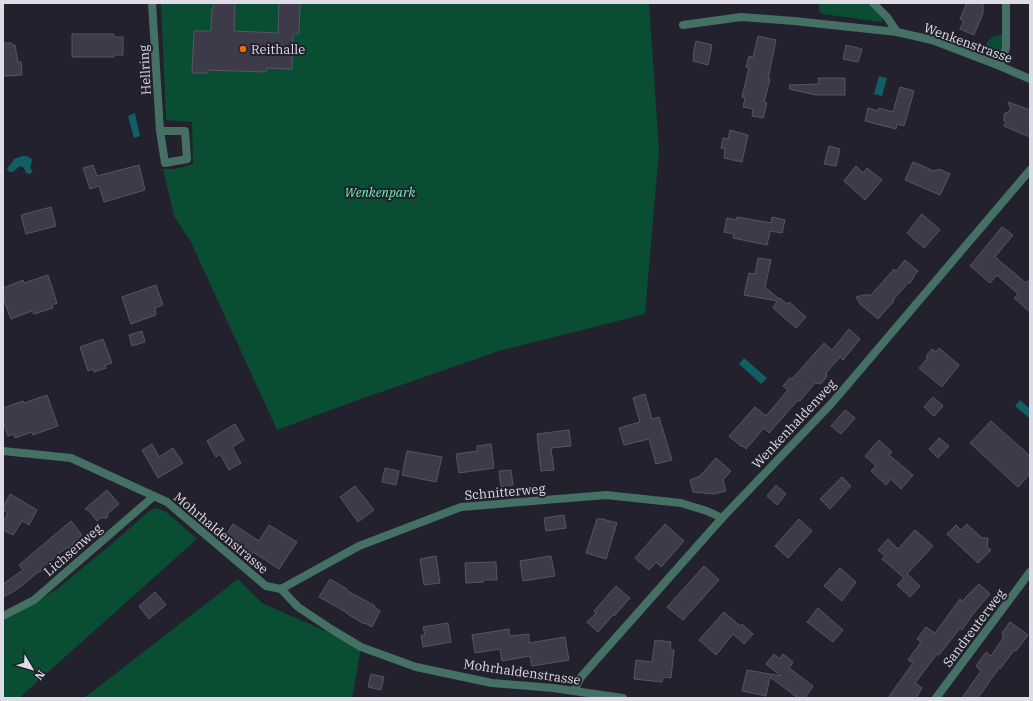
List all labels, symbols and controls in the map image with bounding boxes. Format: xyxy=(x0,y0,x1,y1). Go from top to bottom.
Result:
street label: Wenkenstrasse xyxy=(921,19,1015,67)
place label: Reithalle xyxy=(251,41,305,58)
street label: Hellring xyxy=(135,44,155,96)
marker: Reithalle xyxy=(238,44,248,54)
park label: Wenkenpark xyxy=(345,184,416,201)
street label: Wenkenhaldenweg xyxy=(748,376,840,472)
street label: Schnitterweg xyxy=(464,480,546,504)
street label: Mohrhaldenstrasse xyxy=(170,489,272,577)
street label: Lichsenweg xyxy=(40,520,106,580)
street label: Sandreuterweg xyxy=(939,586,1009,670)
north arrow xyxy=(12,649,52,689)
street label: Mohrhaldenstrasse xyxy=(462,655,582,689)
text: N xyxy=(32,667,48,683)

